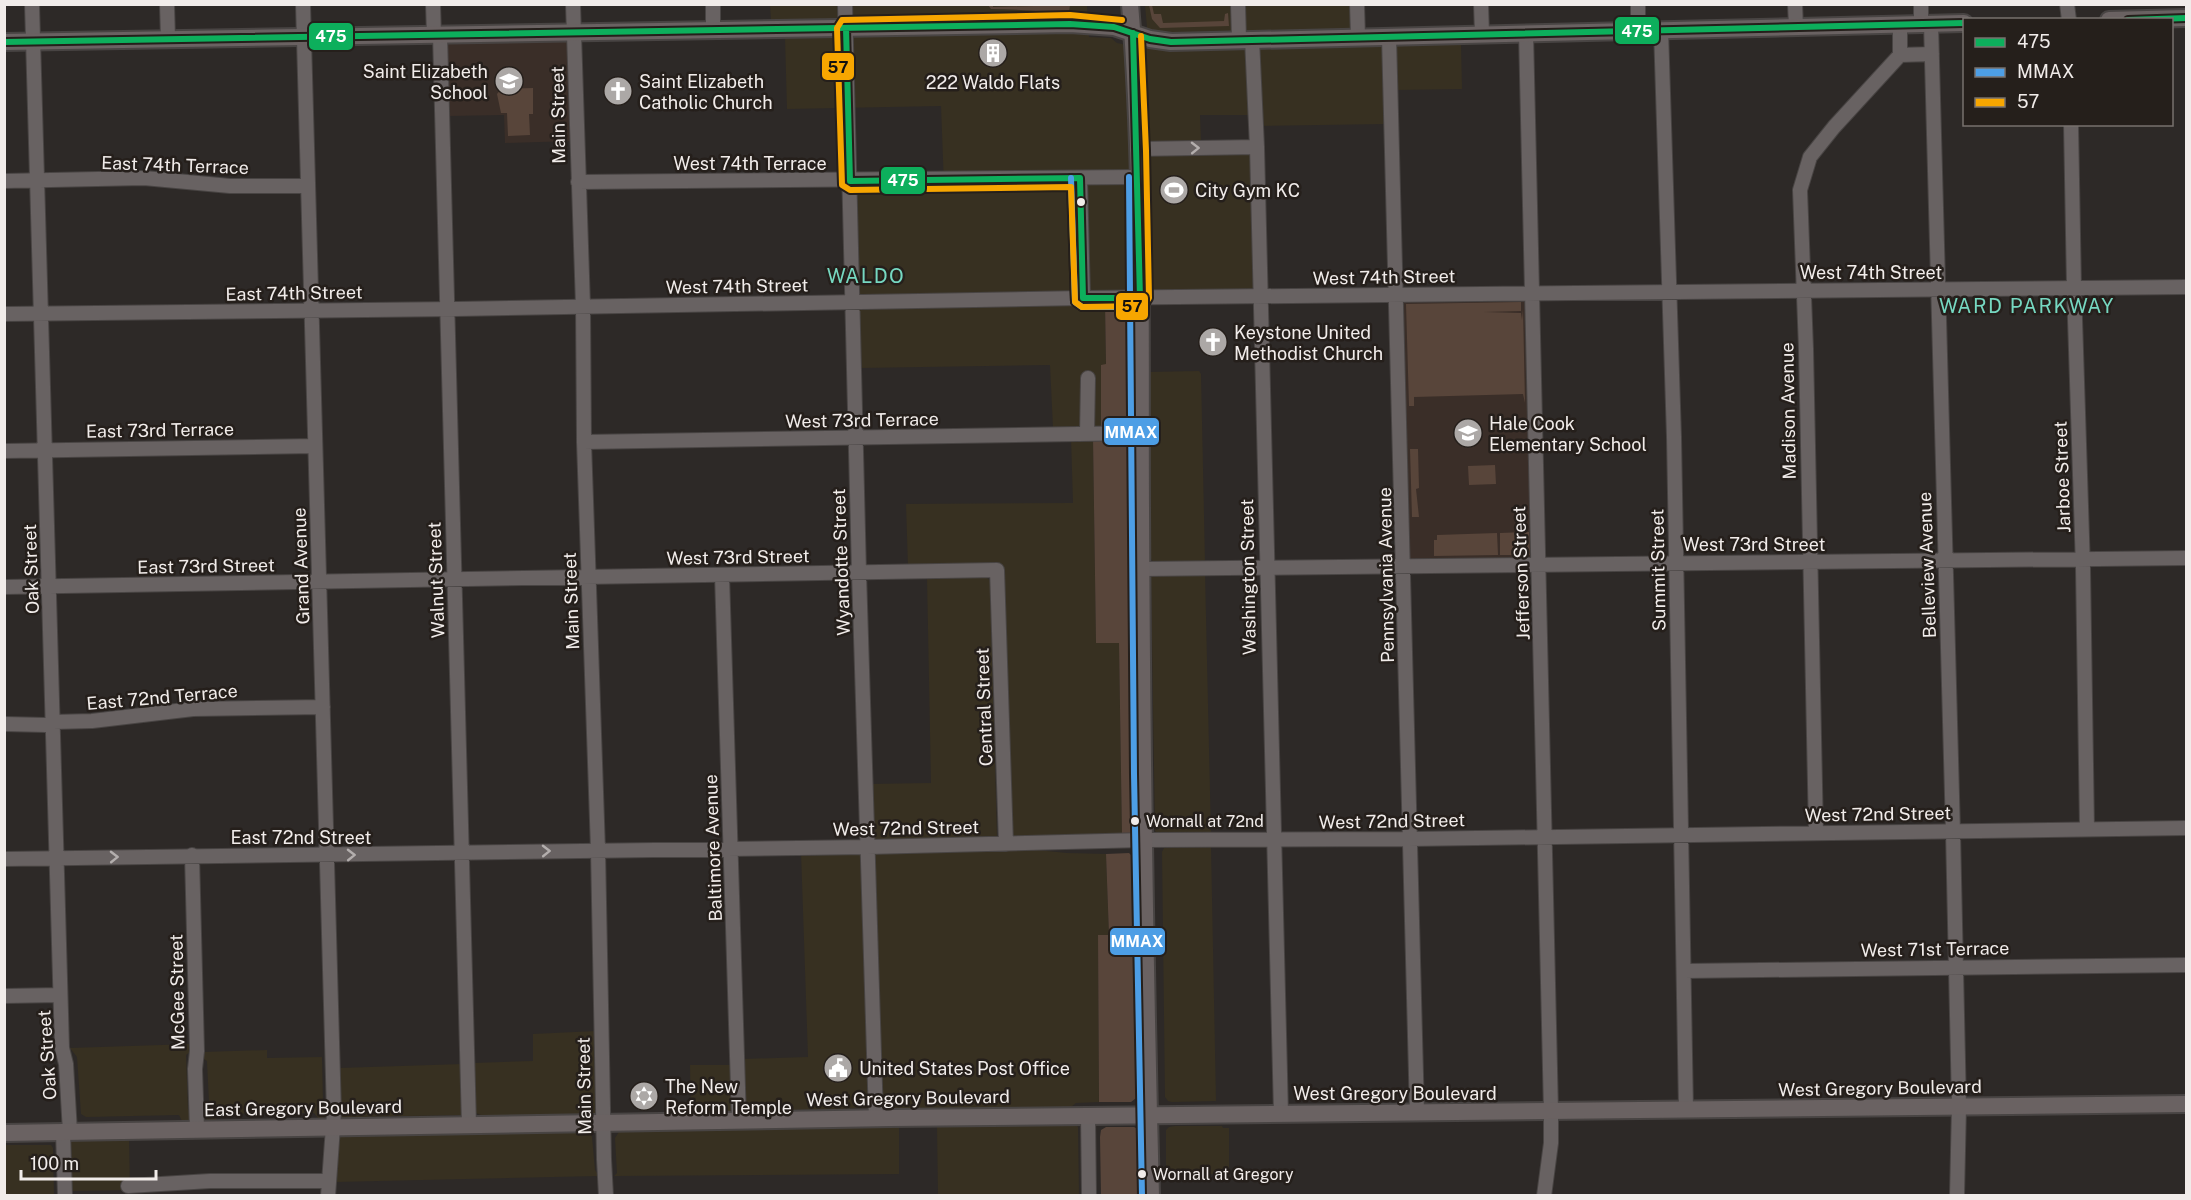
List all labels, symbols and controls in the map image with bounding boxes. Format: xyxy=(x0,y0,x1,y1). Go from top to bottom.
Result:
line badge: 475 xyxy=(1614,16,1660,45)
legend xyxy=(1963,18,2173,126)
line badge: 475 xyxy=(308,22,354,51)
text: 475 xyxy=(1621,22,1653,41)
text: 475 xyxy=(315,27,347,46)
text: 475 xyxy=(2017,31,2051,52)
building icon: 222 Waldo Flats xyxy=(977,37,1009,69)
line badge: 57 xyxy=(821,52,855,81)
text: 57 xyxy=(828,58,848,77)
place label: Saint Elizabeth School xyxy=(363,61,488,103)
text: MMAX xyxy=(2017,61,2074,82)
school or university icon: Saint Elizabeth School xyxy=(493,65,525,97)
street label: Main Street xyxy=(547,66,569,164)
place label: Saint Elizabeth Catholic Church xyxy=(639,71,773,113)
place label: 222 Waldo Flats xyxy=(926,72,1060,93)
church icon: Saint Elizabeth Catholic Church xyxy=(602,75,634,107)
text: 57 xyxy=(2017,91,2039,112)
one-way arrow xyxy=(1191,142,1200,154)
street label: East 74th Terrace xyxy=(101,152,249,178)
street label: West 74th Terrace xyxy=(673,153,827,174)
line badge: 475 xyxy=(880,166,926,195)
text: 475 xyxy=(887,171,919,190)
sports icon: City Gym KC xyxy=(1158,174,1190,206)
place label: City Gym KC xyxy=(1195,180,1300,201)
unlabelled marker xyxy=(1075,196,1087,208)
street label: West 74th Street xyxy=(1800,262,1942,283)
district label: WALDO xyxy=(827,264,905,288)
street label: West 74th Street xyxy=(1312,265,1456,289)
street label: West 74th Street xyxy=(665,274,809,298)
street label: East 74th Street xyxy=(225,281,363,305)
line badge: 57 xyxy=(1115,292,1149,321)
district label: WARD PARKWAY xyxy=(1939,294,2115,318)
text: 57 xyxy=(1122,297,1142,316)
place label: Keystone United Methodist Church xyxy=(1234,322,1383,364)
church icon: Keystone United Methodist Church xyxy=(1197,326,1229,358)
street label: Madison Avenue xyxy=(1776,342,1800,480)
street label: West 73rd Terrace xyxy=(785,408,939,432)
place label: Hale Cook Elementary School xyxy=(1489,413,1647,455)
line badge: MMAX xyxy=(1103,417,1160,446)
school or university icon: Hale Cook Elementary School xyxy=(1452,417,1484,449)
street label: East 73rd Terrace xyxy=(86,418,234,442)
street label: Jarboe Street xyxy=(2050,421,2074,533)
text: MMAX xyxy=(1105,423,1158,442)
street label: Pennsylvania Avenue xyxy=(1374,487,1398,663)
street label: Wyandotte Street xyxy=(828,488,854,636)
street label: Belleview Avenue xyxy=(1914,492,1940,638)
street label: Washington Street xyxy=(1236,499,1260,655)
street label: Jefferson Street xyxy=(1508,506,1534,640)
street label: Grand Avenue xyxy=(288,507,314,625)
street label: Summit Street xyxy=(1646,509,1670,631)
street label: Walnut Street xyxy=(423,521,449,639)
street label: Oak Street xyxy=(19,524,43,614)
street label: West 73rd Street xyxy=(1682,534,1826,555)
street label: West 73rd Street xyxy=(666,545,810,569)
street label: Main Street xyxy=(559,552,583,650)
street label: East 73rd Street xyxy=(137,554,275,578)
street label: Central Street xyxy=(971,647,997,767)
street label: East 72nd Terrace xyxy=(86,680,238,714)
street label: Baltimore Avenue xyxy=(700,774,726,922)
street label: West 72nd Street xyxy=(1805,802,1951,826)
street label: West 72nd Street xyxy=(1319,809,1465,833)
place label: Wornall at 72nd xyxy=(1146,812,1264,831)
marker: Wornall at 72nd xyxy=(1129,815,1141,827)
street label: West 72nd Street xyxy=(833,816,979,840)
street label: East 72nd Street xyxy=(231,827,371,848)
one-way arrow xyxy=(541,845,550,857)
one-way arrow xyxy=(346,849,355,861)
one-way arrow xyxy=(109,851,118,863)
line badge: MMAX xyxy=(1109,927,1166,956)
text: MMAX xyxy=(1111,932,1164,951)
street label: McGee Street xyxy=(165,934,189,1050)
street label: West 71st Terrace xyxy=(1860,937,2010,961)
street label: Oak Street xyxy=(33,1009,61,1101)
street label: Main Street xyxy=(573,1037,595,1135)
public building icon: United States Post Office xyxy=(822,1052,854,1084)
place label: United States Post Office xyxy=(859,1058,1070,1079)
place label: The New Reform Temple xyxy=(665,1076,792,1118)
street label: West Gregory Boulevard xyxy=(1778,1076,1982,1100)
synagogue icon: The New Reform Temple xyxy=(628,1080,660,1112)
street label: West Gregory Boulevard xyxy=(1293,1083,1497,1104)
street label: West Gregory Boulevard xyxy=(806,1086,1010,1110)
street label: East Gregory Boulevard xyxy=(204,1096,402,1120)
scale bar xyxy=(21,1143,156,1181)
text: 100 m xyxy=(30,1153,79,1174)
place label: Wornall at Gregory xyxy=(1153,1165,1294,1184)
marker: Wornall at Gregory xyxy=(1136,1168,1148,1180)

